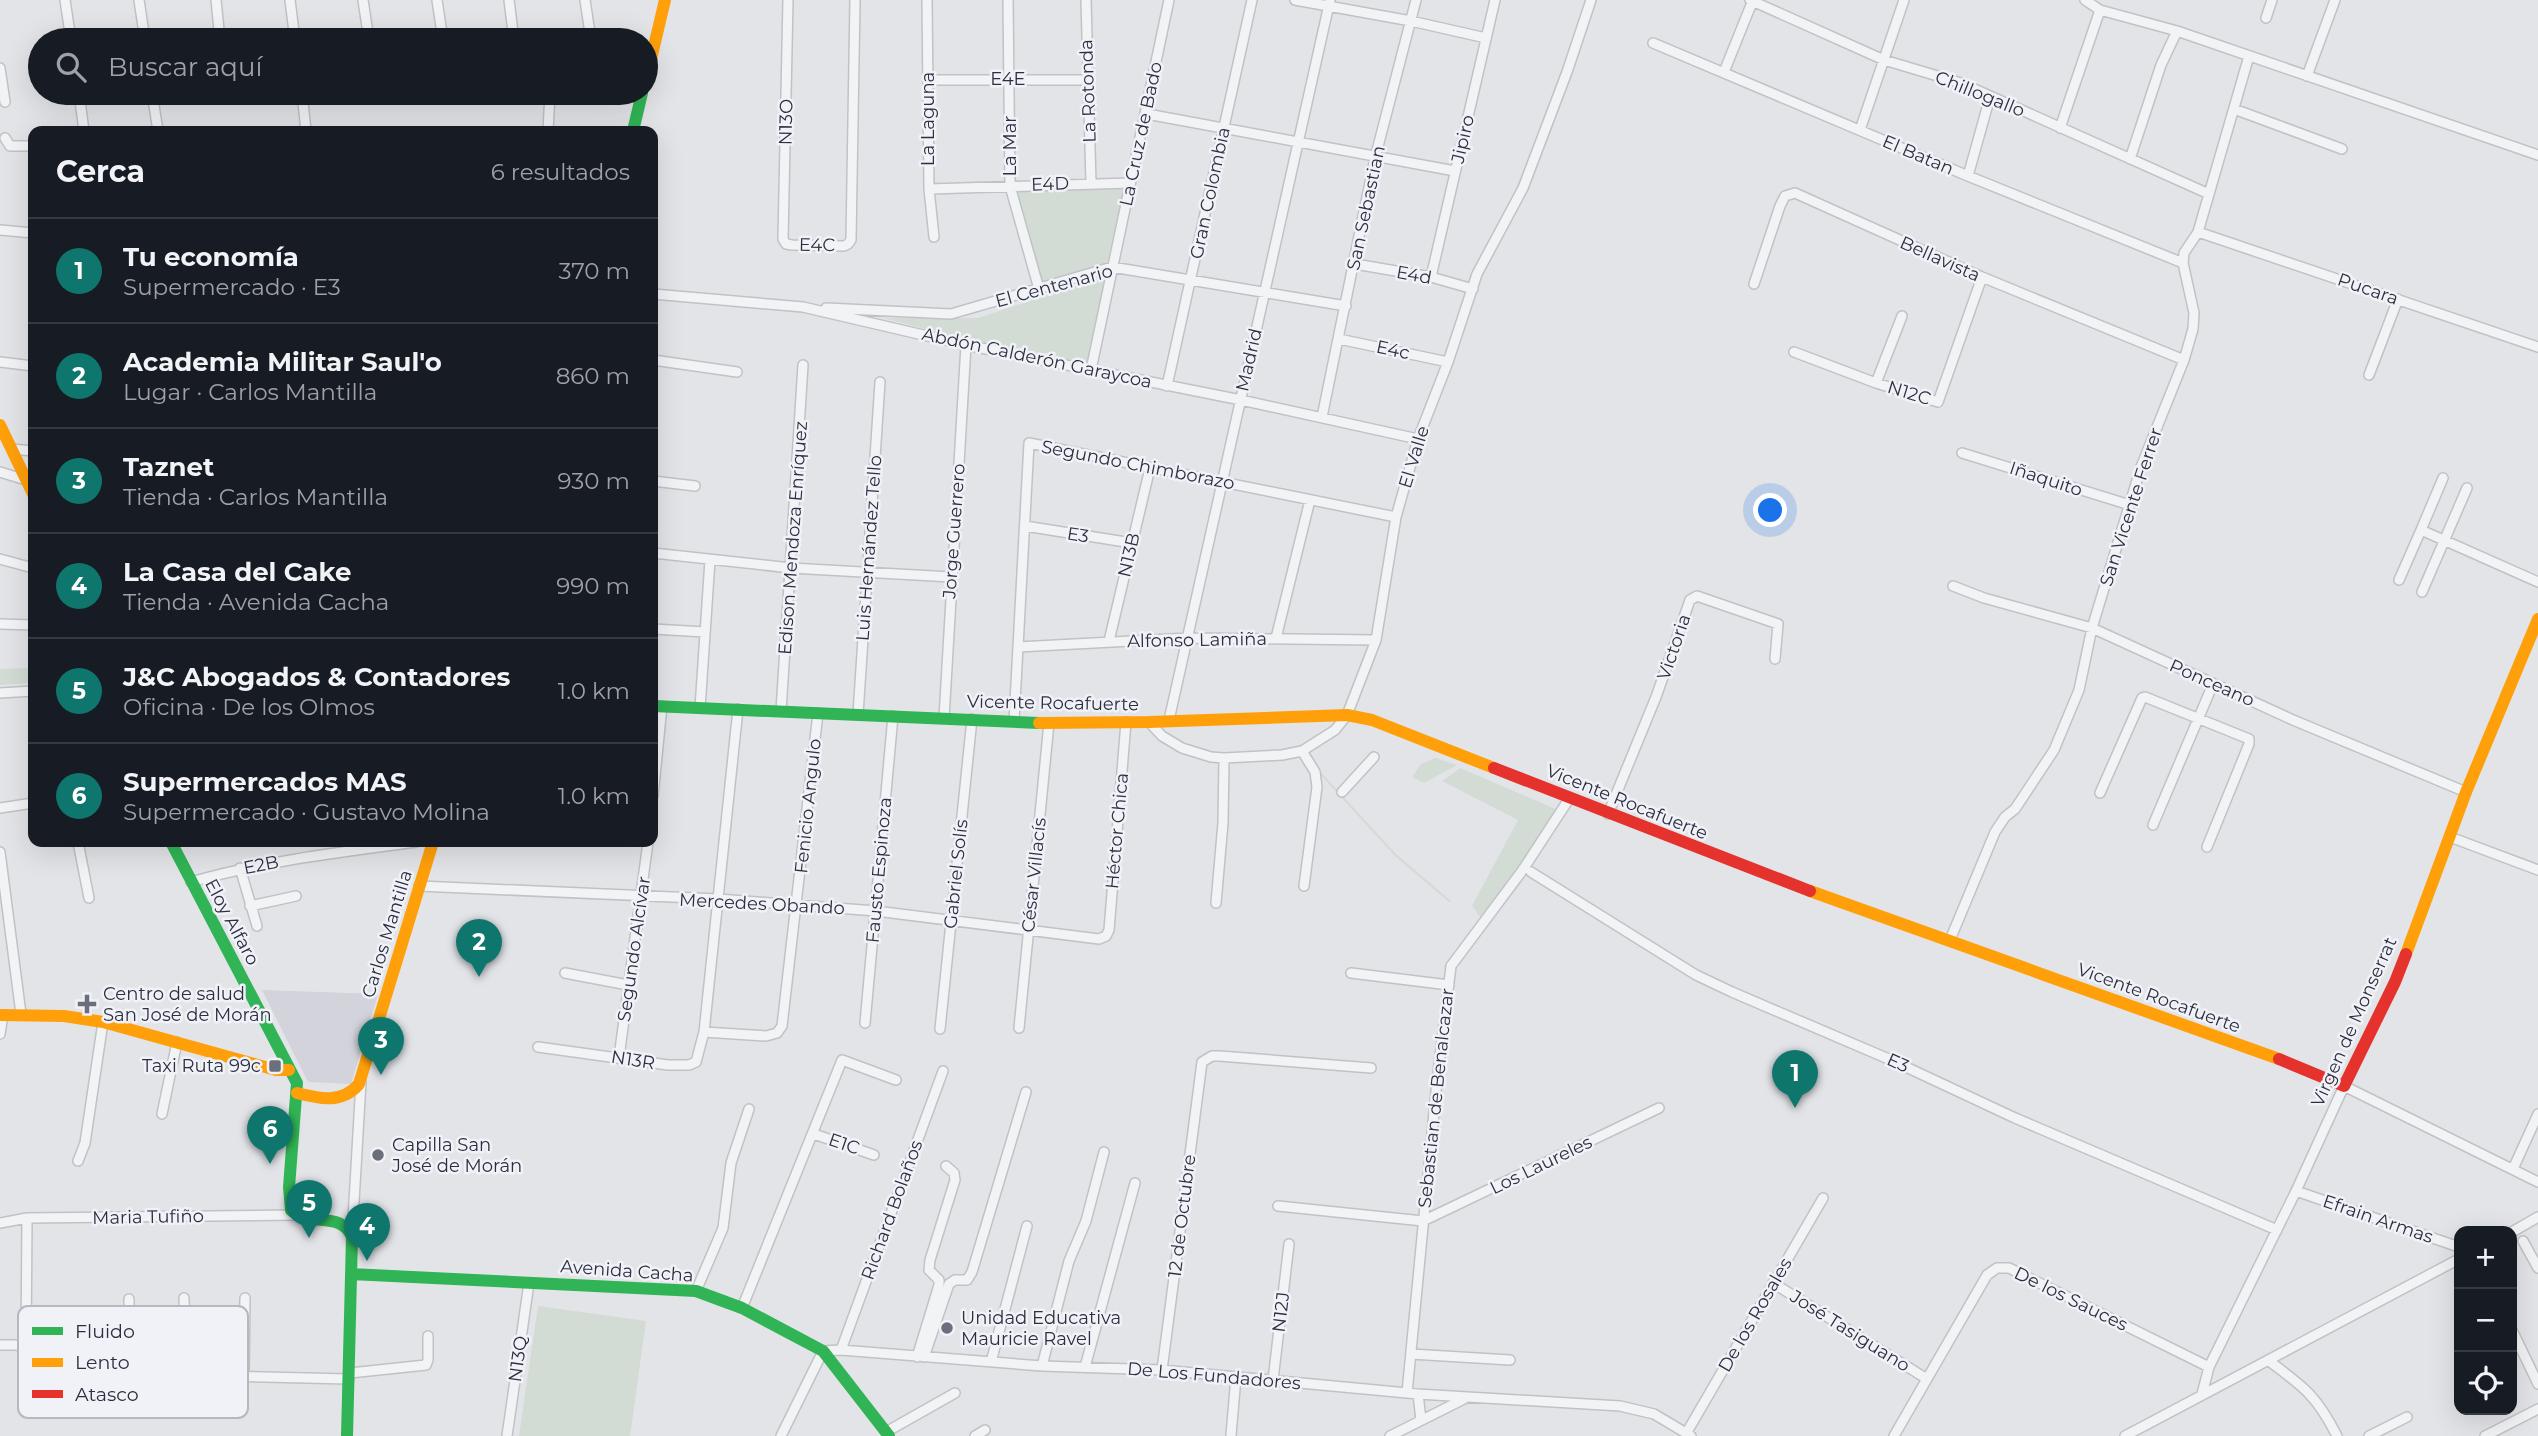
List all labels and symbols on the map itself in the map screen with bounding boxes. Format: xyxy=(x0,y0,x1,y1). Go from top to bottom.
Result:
street label: La Rotonda xyxy=(1075,39,1101,143)
street label: La Cruz de Bado xyxy=(1115,60,1167,208)
street label: Chillogallo xyxy=(1932,66,2028,122)
street label: E4E xyxy=(990,68,1026,90)
street label: La Laguna xyxy=(917,72,939,166)
street label: N13O xyxy=(775,99,797,145)
street label: Jipiro xyxy=(1447,113,1479,166)
street label: La Mar xyxy=(999,116,1021,176)
street label: Gran Colombia xyxy=(1185,125,1235,261)
street label: El Batan xyxy=(1879,130,1957,180)
street label: San Sebastian xyxy=(1342,144,1390,272)
street label: E4D xyxy=(1031,172,1069,196)
street label: Bellavista xyxy=(1896,232,1984,286)
street label: E4C xyxy=(799,234,836,256)
street label: El Centenario xyxy=(993,260,1115,312)
street label: E4d xyxy=(1395,261,1433,289)
street label: Pucara xyxy=(2335,268,2401,310)
street label: Abdón Calderón Garaycoa xyxy=(920,323,1154,393)
street label: Madrid xyxy=(1231,326,1267,394)
street label: E4c xyxy=(1374,336,1412,364)
street label: N12C xyxy=(1885,376,1934,410)
street label: Edison Mendoza Enríquez xyxy=(774,420,812,656)
street label: El Valle xyxy=(1394,423,1434,491)
street label: San Vicente Ferrer xyxy=(2095,425,2167,589)
street label: Segundo Chimborazo xyxy=(1039,435,1237,495)
street label: Luis Hernández Tello xyxy=(852,454,886,642)
street label: Iñaquito xyxy=(2007,457,2085,501)
street label: Jorge Guerrero xyxy=(938,463,970,600)
your location xyxy=(1753,493,1787,527)
street label: E3 xyxy=(1065,522,1091,548)
street label: N13B xyxy=(1113,531,1145,579)
street label: Victoria xyxy=(1653,611,1695,683)
street label: Alfonso Lamiña xyxy=(1127,628,1267,652)
street label: Ponceano xyxy=(2166,654,2258,712)
street label: Vicente Rocafuerte xyxy=(967,690,1139,716)
street label: Fenicio Angulo xyxy=(790,738,826,874)
street label: Vicente Rocafuerte xyxy=(1543,760,1711,844)
street label: Héctor Chica xyxy=(1101,772,1133,890)
street label: Fausto Espinoza xyxy=(862,796,896,944)
street label: César Villacís xyxy=(1017,816,1051,934)
street label: Gabriel Solís xyxy=(939,818,973,930)
street label: E2B xyxy=(241,851,281,879)
street label: Carlos Mantilla xyxy=(357,867,417,1001)
street label: Eloy Alfaro xyxy=(200,875,264,969)
street label: Segundo Alcívar xyxy=(613,875,655,1023)
street label: Mercedes Obando xyxy=(679,889,845,919)
pin: 2 xyxy=(456,919,502,977)
street label: Virgen de Monserrat xyxy=(2307,934,2401,1110)
street label: Vicente Rocafuerte xyxy=(2074,958,2244,1038)
place label: Centro de salud San José de Morán xyxy=(103,983,272,1026)
street label: Sebastian de Benalcazar xyxy=(1414,987,1458,1209)
marker: Centro de salud San José de Morán xyxy=(77,994,97,1014)
pin: 3 xyxy=(358,1017,404,1075)
street label: N13R xyxy=(609,1046,657,1074)
street label: E3 xyxy=(1884,1048,1912,1078)
pin: 1 xyxy=(1772,1050,1818,1108)
place label: Taxi Ruta 99c xyxy=(142,1055,261,1077)
marker: Taxi Ruta 99c xyxy=(267,1058,283,1074)
pin: 6 xyxy=(247,1106,293,1164)
street label: E1C xyxy=(826,1129,863,1160)
street label: Los Laureles xyxy=(1486,1131,1596,1199)
place label: Capilla San José de Morán xyxy=(391,1134,522,1177)
street label: Richard Bolaños xyxy=(857,1137,928,1283)
marker: Capilla San José de Morán xyxy=(370,1147,386,1163)
street label: 12 de Octubre xyxy=(1164,1153,1200,1279)
pin: 5 xyxy=(286,1180,332,1238)
street label: Efrain Armas xyxy=(2320,1190,2436,1248)
pin: 4 xyxy=(344,1203,390,1261)
street label: Maria Tufiño xyxy=(92,1205,204,1229)
street label: De los Rosales xyxy=(1713,1254,1797,1376)
street label: Avenida Cacha xyxy=(560,1255,694,1287)
street label: De los Sauces xyxy=(2011,1262,2132,1336)
street label: José Tasiguano xyxy=(1785,1285,1914,1377)
street label: N12J xyxy=(1268,1291,1294,1333)
legend xyxy=(18,1306,248,1418)
place label: Unidad Educativa Mauricie Ravel xyxy=(961,1307,1121,1350)
text: Fluido xyxy=(75,1320,135,1343)
marker: Unidad Educativa Mauricie Ravel xyxy=(939,1320,955,1336)
street label: N13Q xyxy=(504,1334,532,1384)
text: Lento xyxy=(75,1351,130,1374)
street label: De Los Fundadores xyxy=(1126,1357,1302,1395)
text: Atasco xyxy=(75,1383,139,1406)

